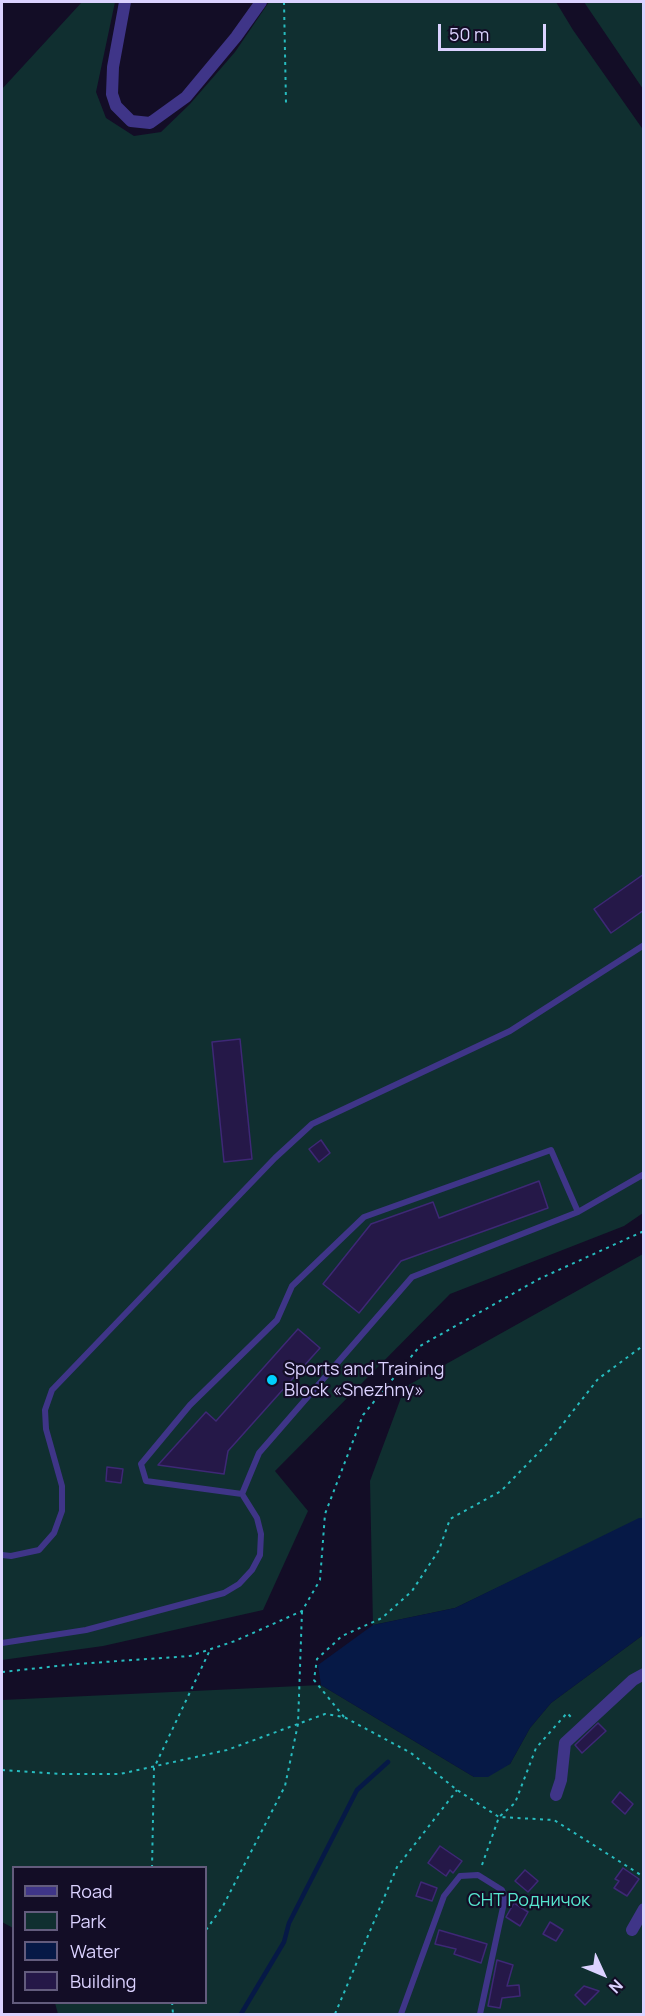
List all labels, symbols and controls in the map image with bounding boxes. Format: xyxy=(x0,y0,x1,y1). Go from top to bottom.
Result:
scale bar xyxy=(441,12,549,50)
text: 50 m xyxy=(449,22,489,46)
place label: Sports and Training Block «Snezhny» xyxy=(284,1359,444,1402)
marker: Sports and Training Block «Snezhny» xyxy=(265,1373,279,1387)
legend xyxy=(12,1866,207,2004)
text: Road xyxy=(70,1879,113,1903)
park label: СНТ Родничок xyxy=(468,1890,590,1912)
text: Park xyxy=(70,1909,106,1933)
text: Water xyxy=(70,1939,120,1963)
north arrow xyxy=(573,1944,633,2004)
text: Building xyxy=(70,1969,136,1993)
text: N xyxy=(604,1975,628,1998)

